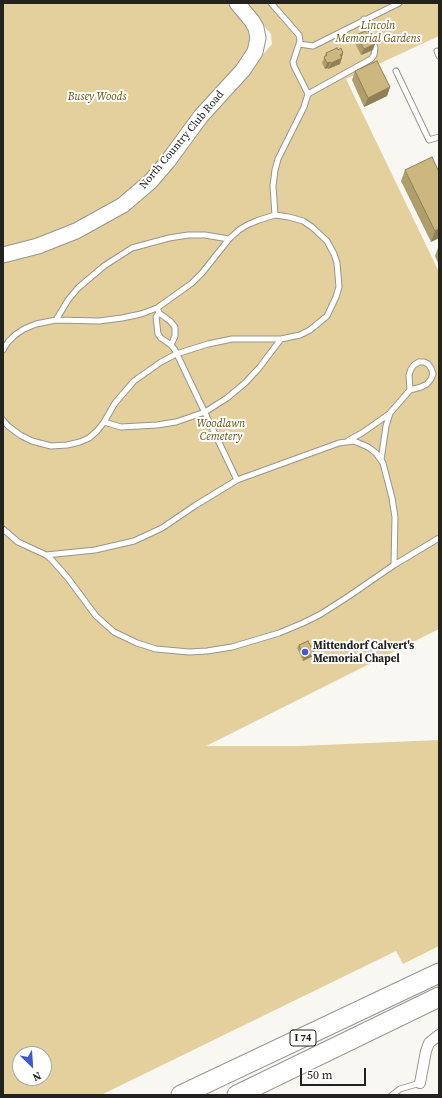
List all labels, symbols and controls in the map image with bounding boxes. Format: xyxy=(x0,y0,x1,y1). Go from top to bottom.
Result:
park label: Lincoln Memorial Gardens xyxy=(336,19,420,45)
street label: North Country Club Road xyxy=(137,88,227,192)
park label: Busey Woods xyxy=(68,90,126,104)
park label: Woodlawn Cemetery xyxy=(197,417,245,443)
place label: Mittendorf Calvert's Memorial Chapel xyxy=(313,639,414,665)
marker: Mittendorf Calvert's Memorial Chapel xyxy=(300,647,310,657)
road number: I 74 xyxy=(290,1030,316,1046)
north arrow xyxy=(12,1046,52,1086)
scale bar xyxy=(302,1060,368,1086)
text: 50 m xyxy=(307,1067,333,1083)
text: N xyxy=(30,1068,44,1085)

